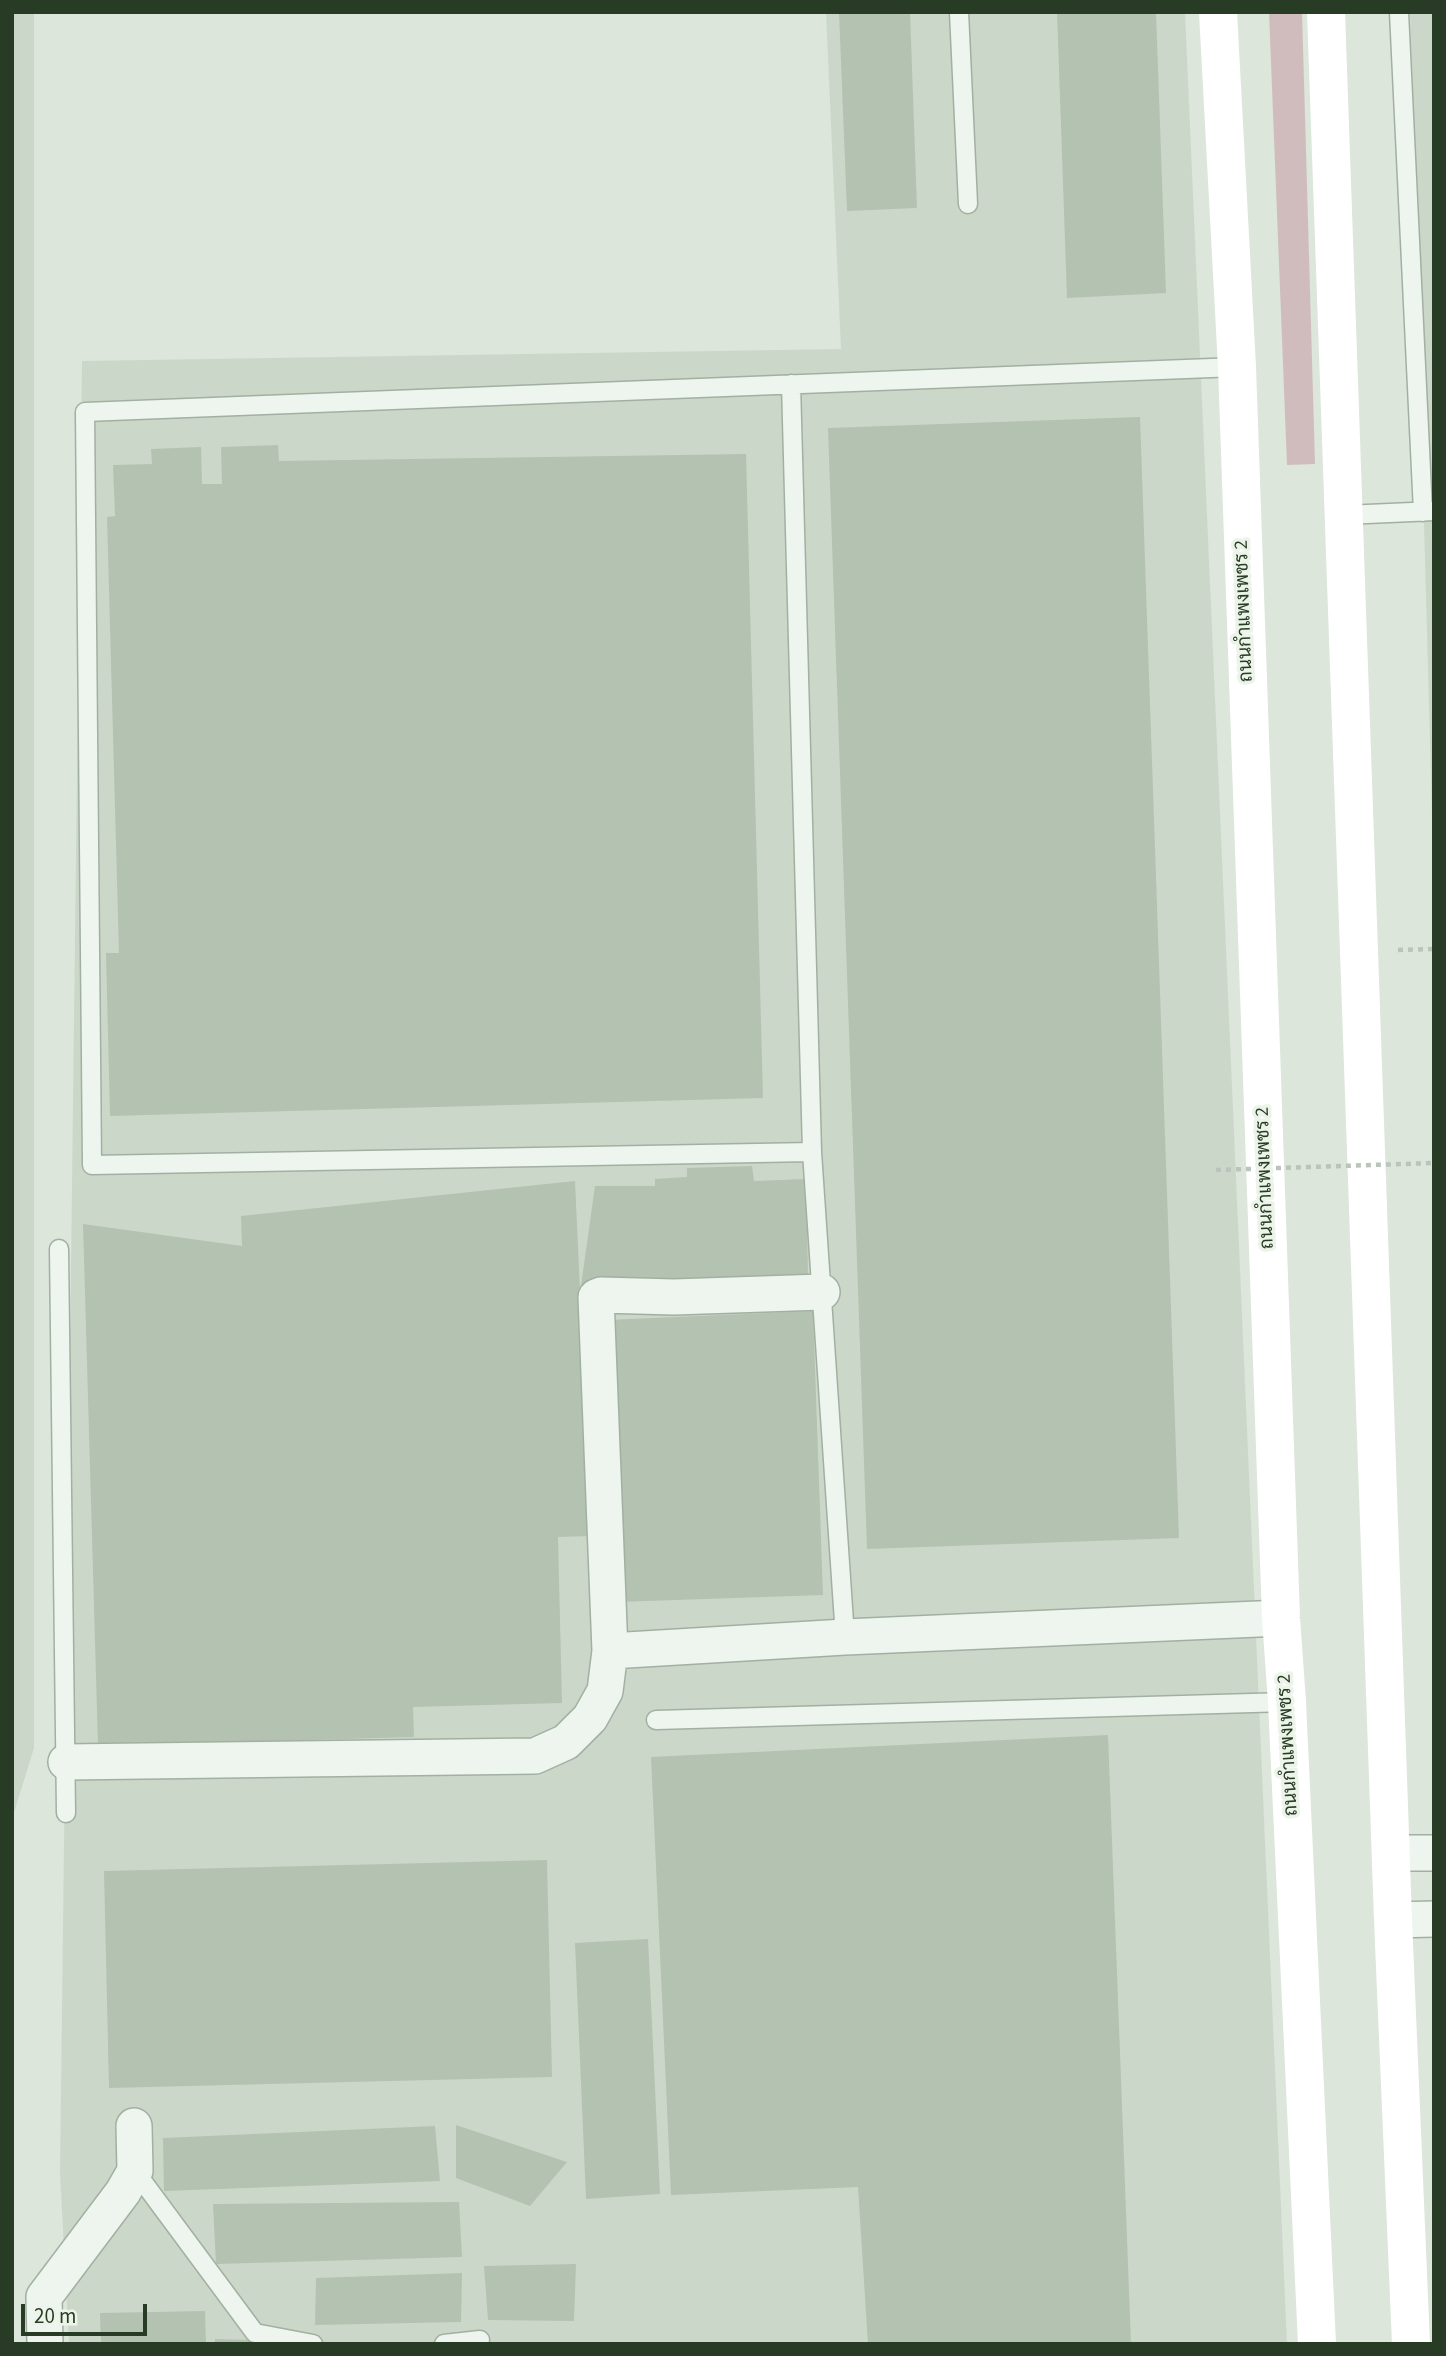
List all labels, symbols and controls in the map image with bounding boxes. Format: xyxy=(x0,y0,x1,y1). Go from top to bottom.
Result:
street label: ถนนกำแพงเพชร 2 xyxy=(1231,540,1259,682)
street label: ถนนกำแพงเพชร 2 xyxy=(1252,1107,1280,1249)
street label: ถนนกำแพงเพชร 2 xyxy=(1274,1673,1304,1817)
scale bar xyxy=(24,2290,150,2334)
text: 20 m xyxy=(34,2301,76,2331)

